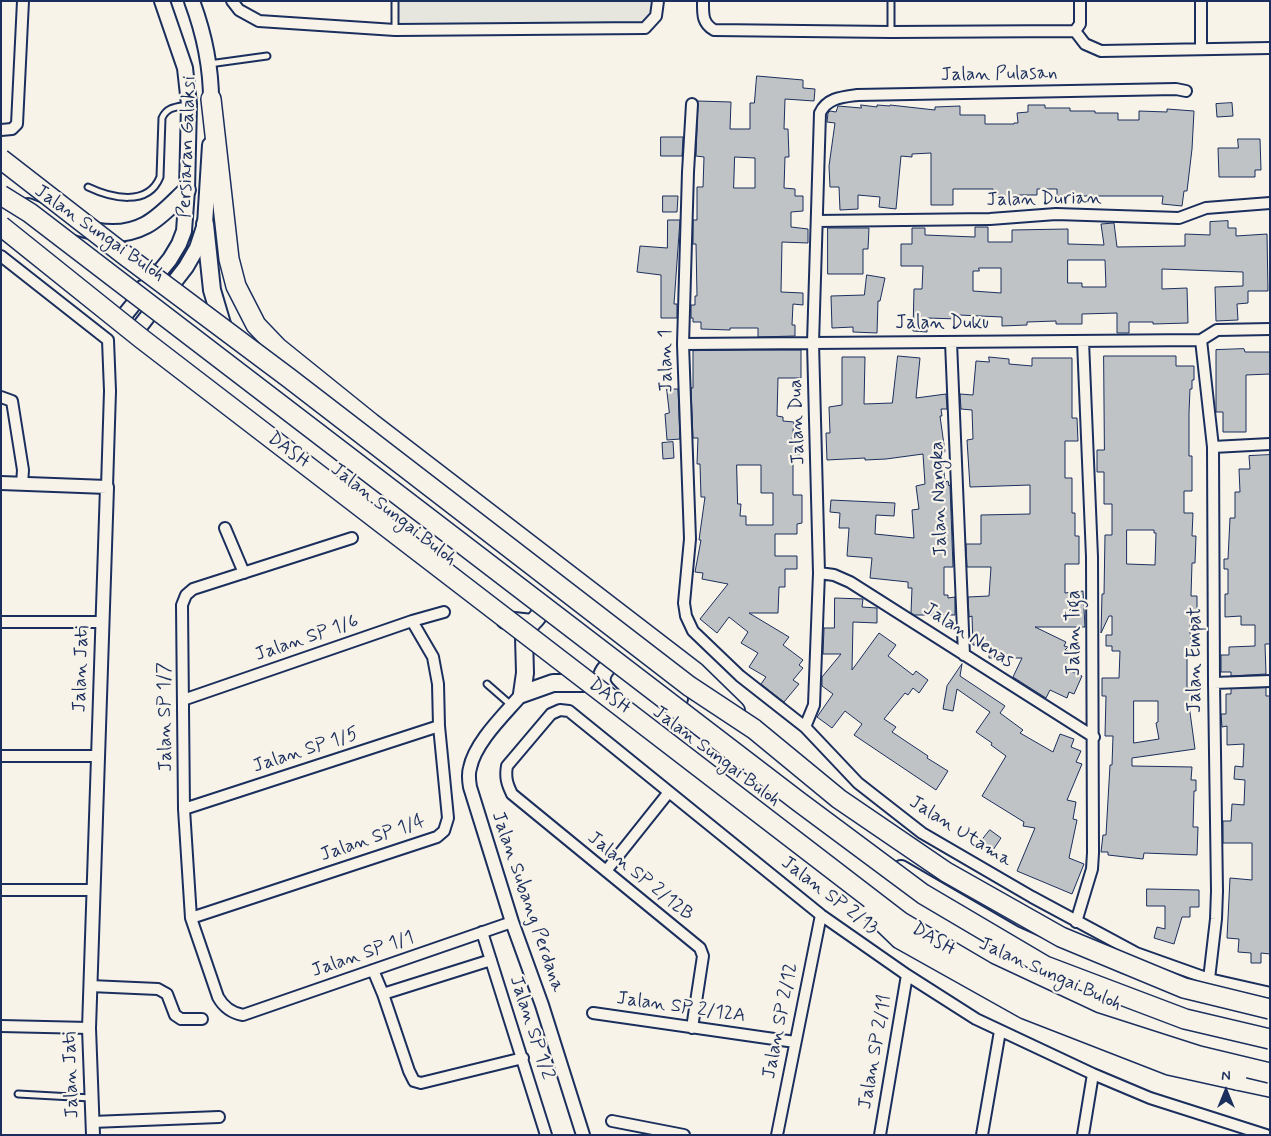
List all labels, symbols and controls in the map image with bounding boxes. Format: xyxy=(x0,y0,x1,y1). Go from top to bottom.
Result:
street label: Jalan Pulasan xyxy=(940,63,1058,87)
street label: Persiaran Galaksi xyxy=(174,76,202,218)
street label: Jalan Sungai Buloh xyxy=(29,181,169,287)
street label: Jalan Durian xyxy=(986,188,1102,212)
street label: Jalan Duku xyxy=(895,313,989,335)
street label: Jalan 1 xyxy=(655,329,679,393)
street label: Jalan Dua xyxy=(785,379,811,465)
street label: DASH xyxy=(262,428,314,474)
street label: Jalan Nangka xyxy=(927,441,953,557)
street label: Jalan Sungai Buloh xyxy=(325,459,461,571)
street label: Jalan Tiga xyxy=(1064,590,1086,676)
street label: Jalan Nenas xyxy=(919,598,1017,674)
street label: Jalan Empat xyxy=(1185,607,1207,713)
street label: Jalan SP 1/6 xyxy=(252,611,362,667)
street label: Jalan Jati xyxy=(69,625,95,713)
street label: Jalan SP 1/7 xyxy=(154,662,178,772)
street label: DASH xyxy=(583,674,635,720)
street label: Jalan Sungai Buloh xyxy=(648,702,784,812)
street label: Jalan SP 1/5 xyxy=(250,723,362,779)
street label: Jalan Utama xyxy=(905,791,1015,873)
street label: Jalan Subang Perdana xyxy=(485,809,569,995)
street label: Jalan SP 1/4 xyxy=(318,810,428,868)
street label: Jalan SP 2/12B xyxy=(582,827,698,927)
street label: Jalan SP 2/13 xyxy=(776,852,882,940)
street label: DASH xyxy=(907,918,959,962)
street label: Jalan SP 1/1 xyxy=(309,927,417,983)
street label: Jalan Sungai Buloh xyxy=(975,933,1125,1017)
street label: Jalan SP 2/12 xyxy=(759,961,803,1081)
street label: Jalan SP 1/2 xyxy=(504,973,558,1083)
street label: Jalan SP 2/12A xyxy=(615,988,747,1028)
street label: Jalan SP 2/11 xyxy=(855,993,897,1111)
street label: Jalan Jati xyxy=(59,1031,85,1119)
north arrow xyxy=(1201,1066,1251,1116)
text: N xyxy=(1221,1067,1231,1085)

